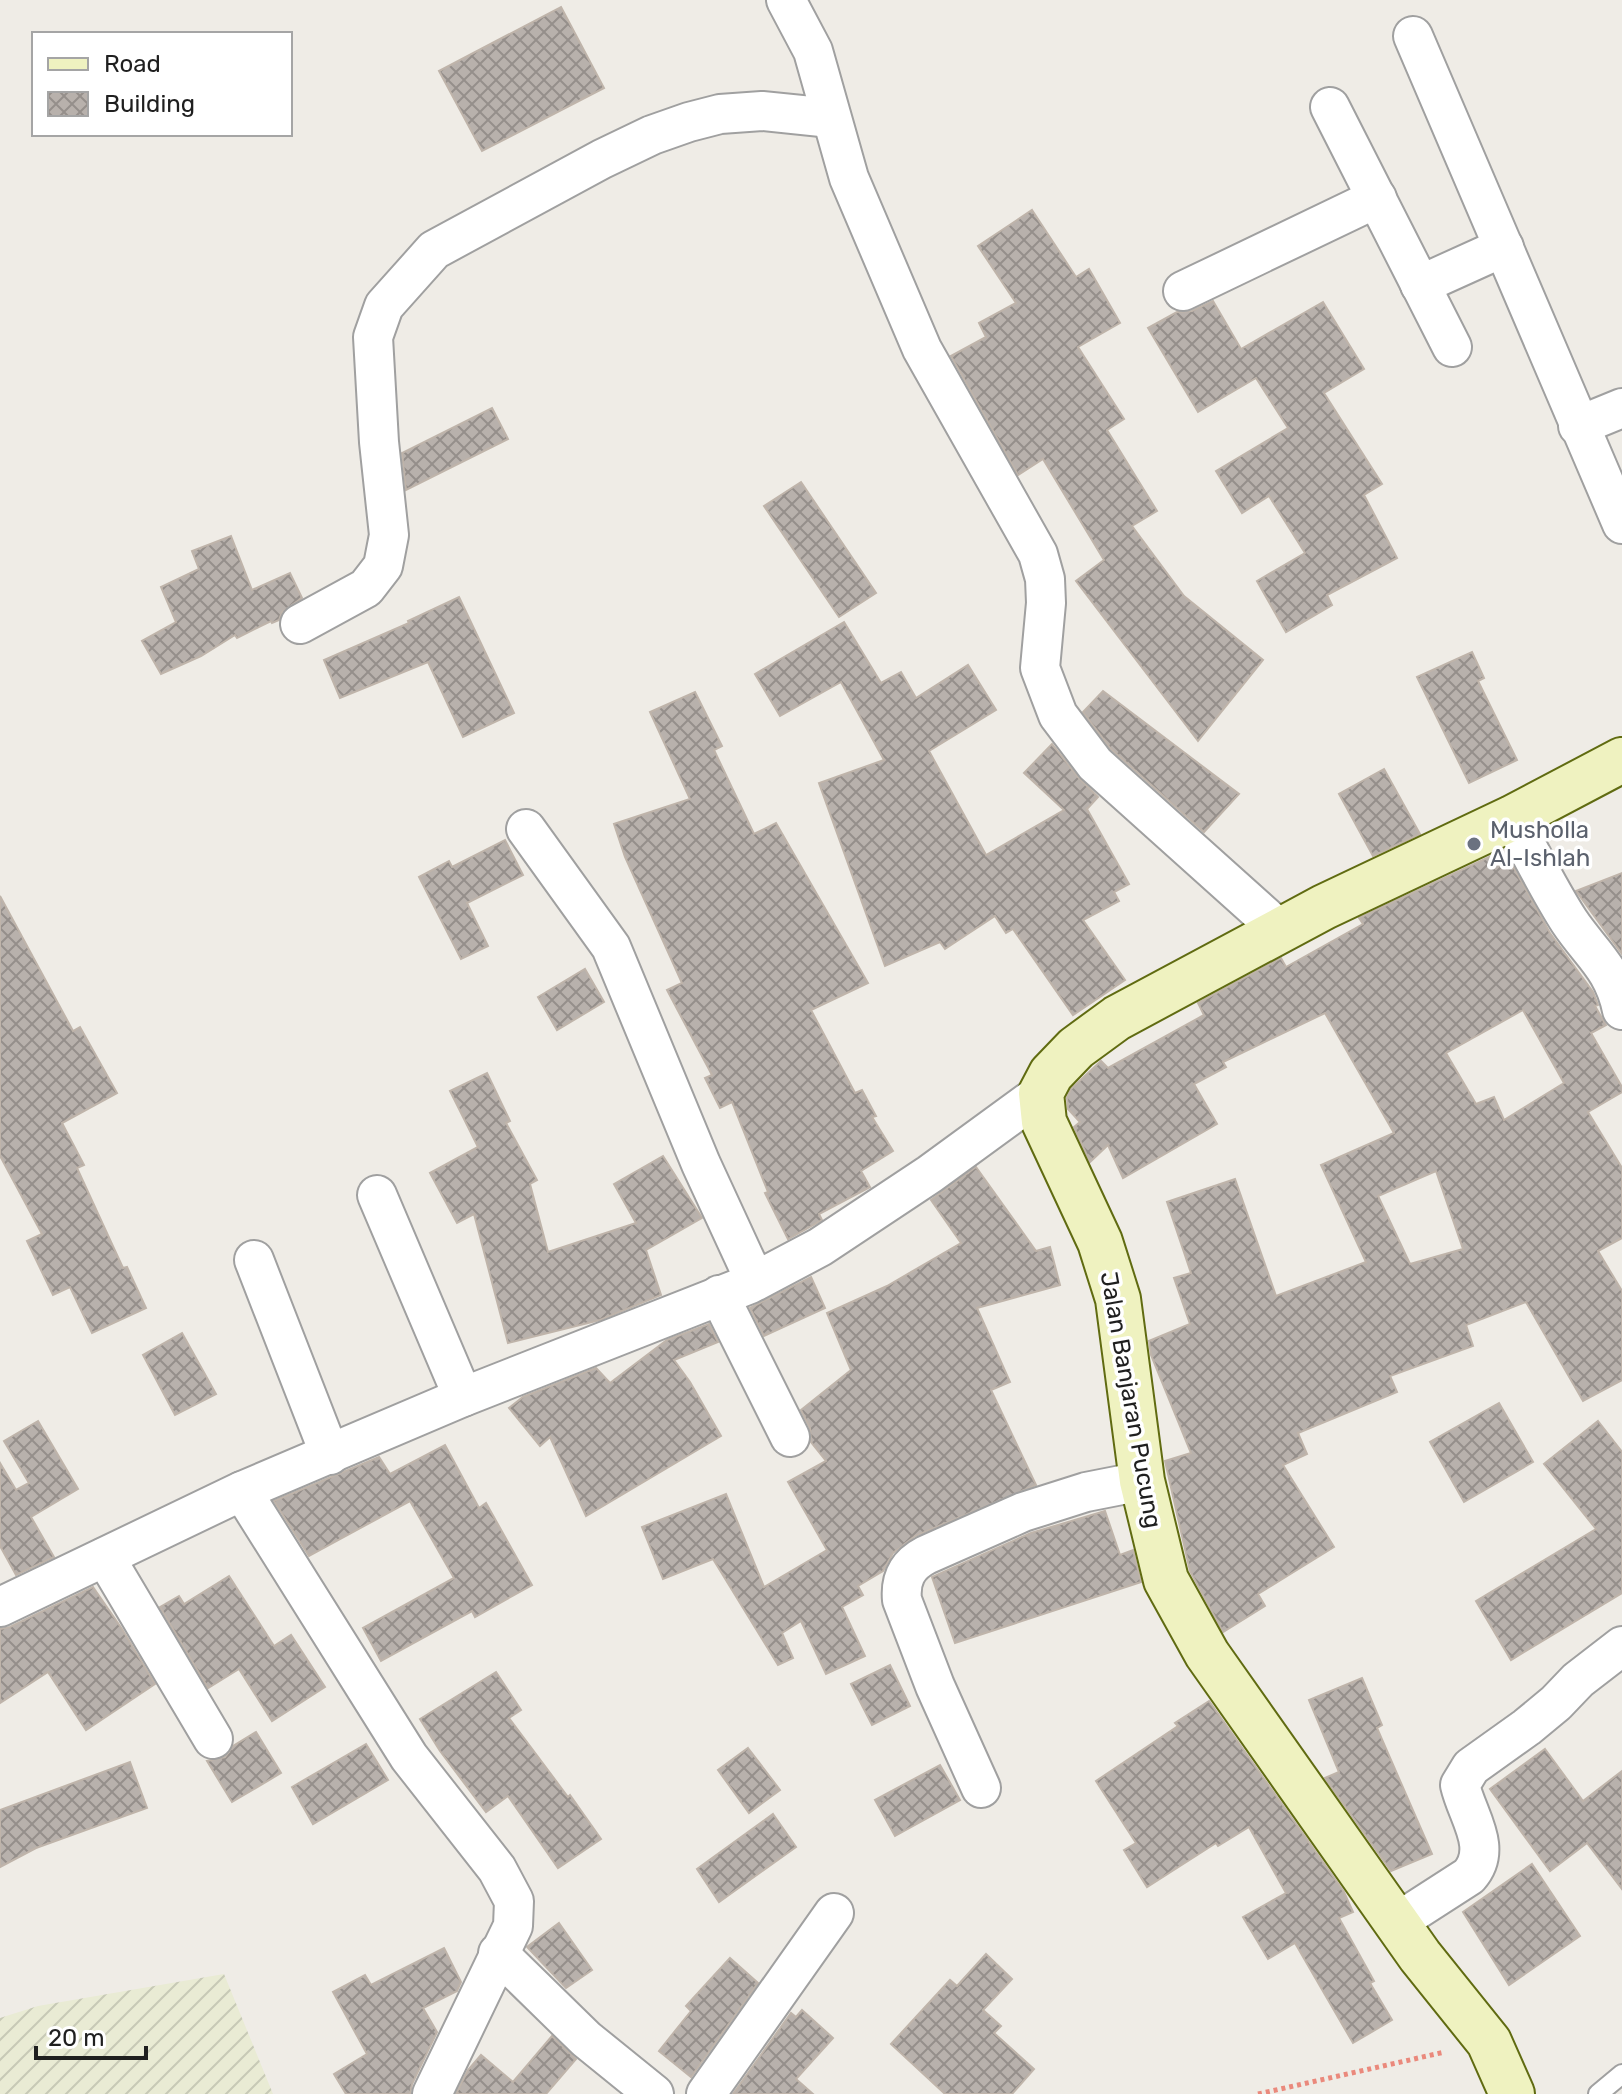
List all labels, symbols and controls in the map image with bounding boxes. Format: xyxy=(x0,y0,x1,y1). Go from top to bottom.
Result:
legend xyxy=(32,32,292,136)
text: Road xyxy=(104,50,161,78)
text: Building xyxy=(104,90,195,118)
place label: Musholla Al-Ishlah xyxy=(1490,816,1590,872)
marker: Musholla Al-Ishlah xyxy=(1465,835,1483,853)
street label: Jalan Banjaran Pucung xyxy=(1095,1270,1167,1530)
scale bar xyxy=(36,2010,146,2060)
text: 20 m xyxy=(48,2024,105,2052)

